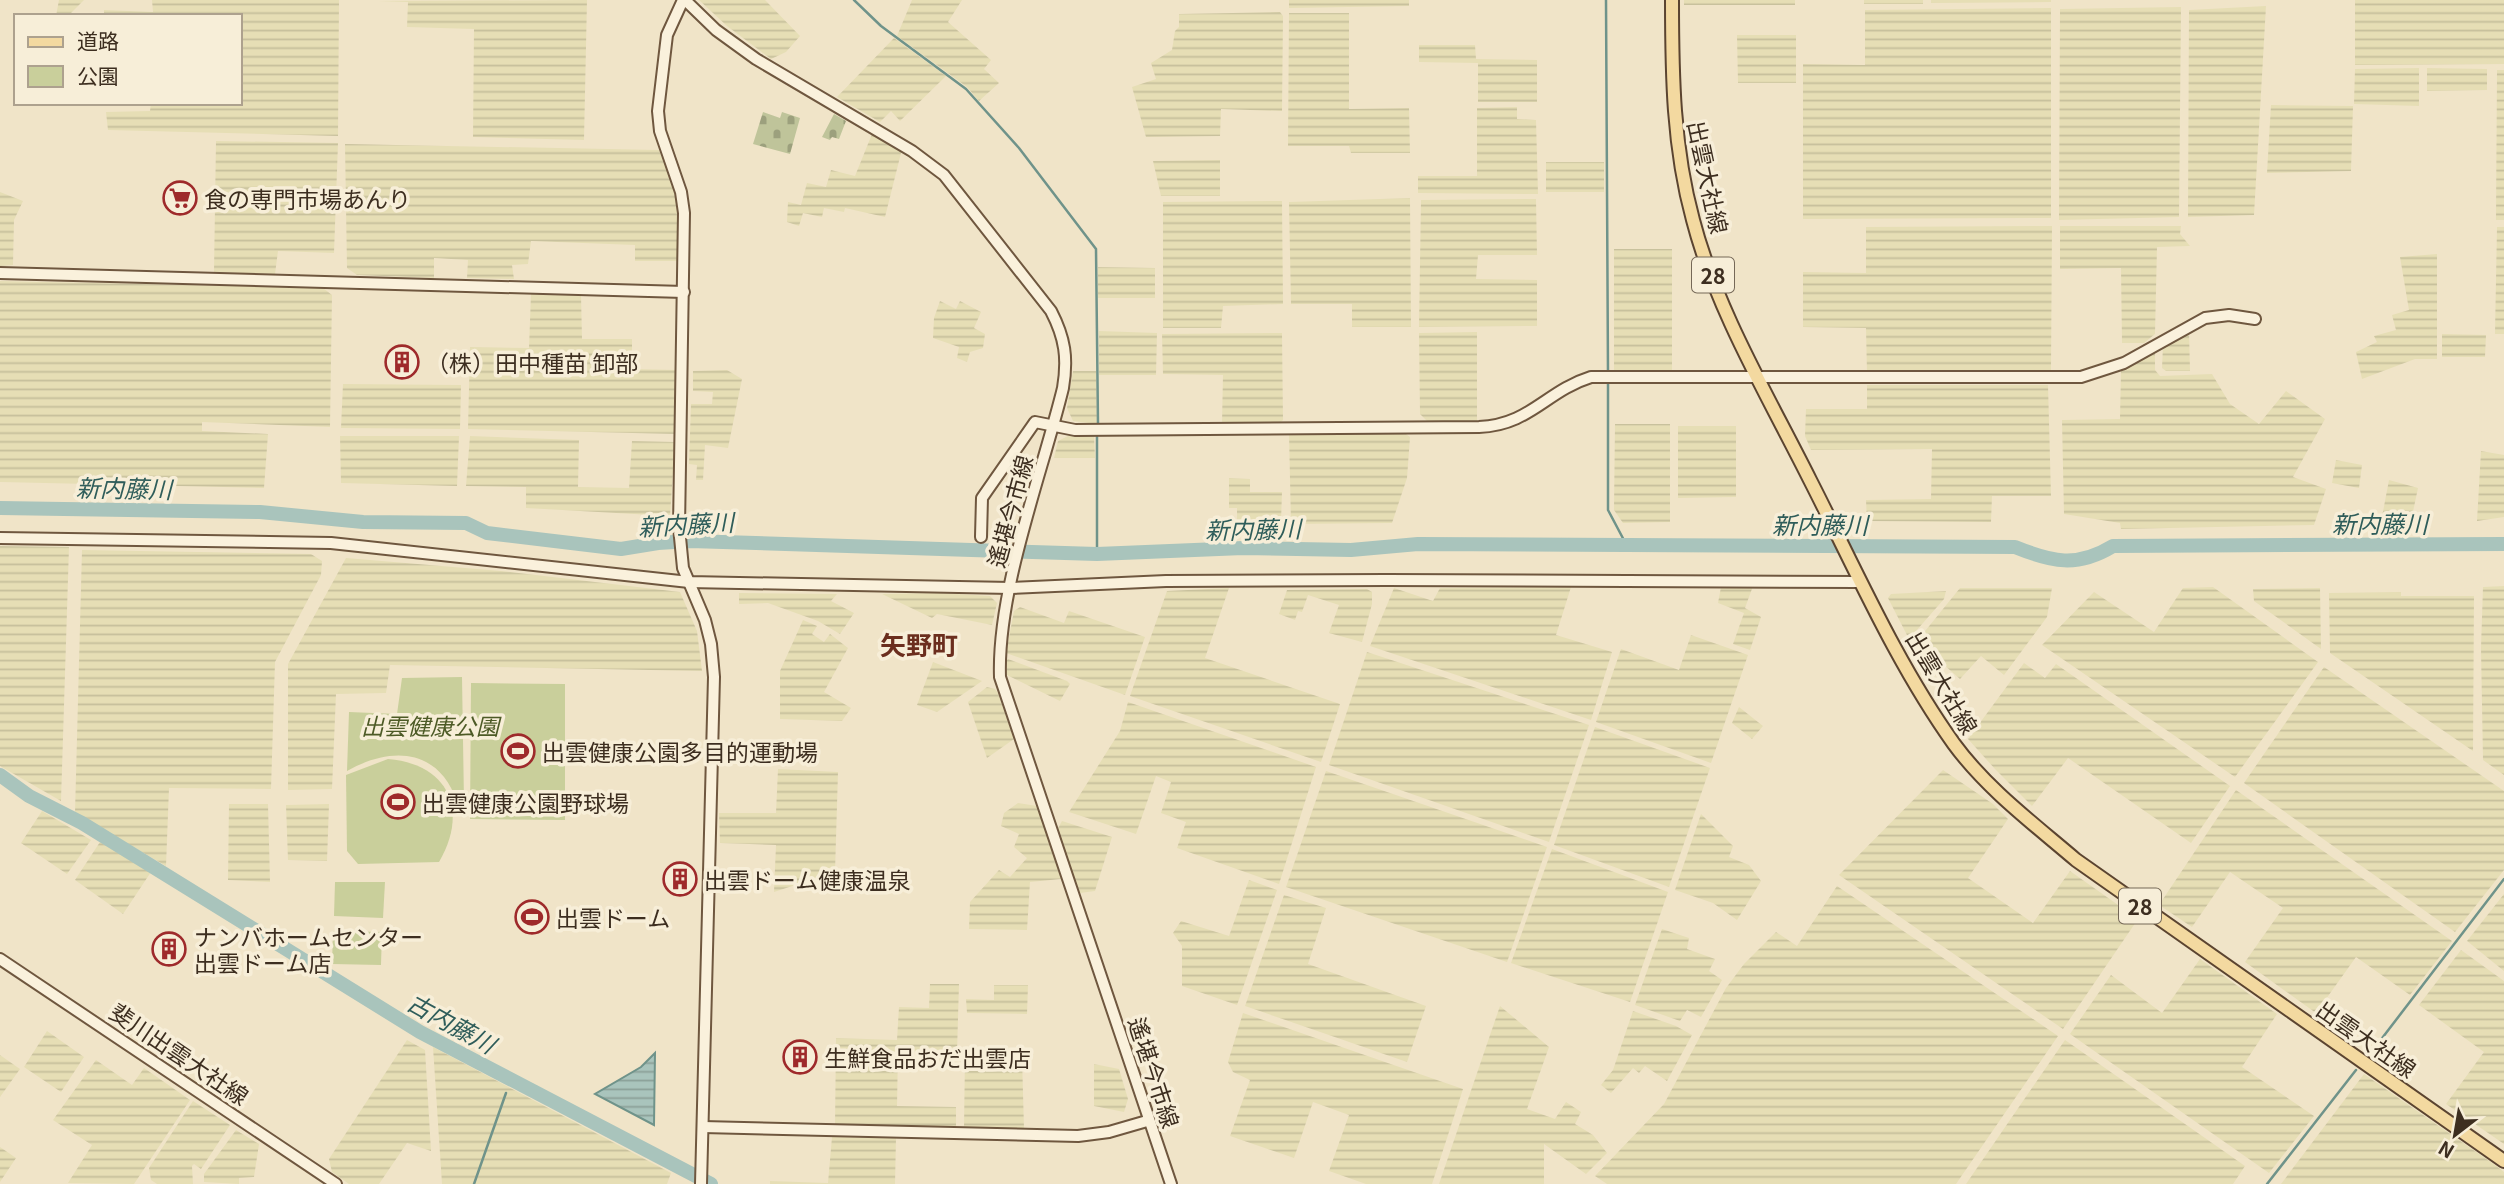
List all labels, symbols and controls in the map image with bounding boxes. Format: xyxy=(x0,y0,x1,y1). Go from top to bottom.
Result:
legend xyxy=(14,14,242,105)
text: 道路 xyxy=(77,25,119,55)
text: 公園 xyxy=(77,60,119,90)
street label: 出雲大社線 xyxy=(1680,117,1738,237)
supermarket icon: 食の専門市場あんり xyxy=(161,179,199,217)
place label: 食の専門市場あんり xyxy=(204,181,411,215)
road number: 28 xyxy=(1692,258,1734,292)
building icon: （株）田中種苗 卸部 xyxy=(383,343,421,381)
place label: （株）田中種苗 卸部 xyxy=(426,345,638,379)
street label: 遙堪今市線 xyxy=(978,451,1040,571)
water label: 新内藤川 xyxy=(76,469,175,505)
water label: 新内藤川 xyxy=(637,503,738,543)
water label: 新内藤川 xyxy=(2332,505,2431,540)
water label: 新内藤川 xyxy=(1772,506,1871,541)
water label: 新内藤川 xyxy=(1205,510,1304,546)
street label: 出雲大社線 xyxy=(1899,624,1987,740)
district label: 矢野町 xyxy=(880,625,958,662)
park label: 出雲健康公園 xyxy=(361,708,502,742)
sports icon: 出雲健康公園多目的運動場 xyxy=(499,732,537,770)
place label: 出雲健康公園多目的運動場 xyxy=(542,734,818,768)
sports icon: 出雲健康公園野球場 xyxy=(379,783,417,821)
place label: 出雲健康公園野球場 xyxy=(422,785,629,819)
building icon: 出雲ドーム健康温泉 xyxy=(661,860,699,898)
place label: 出雲ドーム健康温泉 xyxy=(704,862,910,896)
road number: 28 xyxy=(2119,888,2161,923)
sports icon: 出雲ドーム xyxy=(513,898,551,936)
place label: 出雲ドーム xyxy=(556,900,670,934)
place label: ナンバホームセンター 出雲ドーム店 xyxy=(194,919,423,979)
building icon: ナンバホームセンター 出雲ドーム店 xyxy=(150,930,188,968)
water label: 古内藤川 xyxy=(402,983,505,1062)
street label: 出雲大社線 xyxy=(2310,991,2424,1085)
street label: 斐川出雲大社線 xyxy=(104,994,256,1112)
street label: 遙堪今市線 xyxy=(1121,1012,1189,1132)
building icon: 生鮮食品おだ出雲店 xyxy=(781,1038,819,1076)
place label: 生鮮食品おだ出雲店 xyxy=(824,1040,1031,1074)
north arrow xyxy=(2420,1100,2490,1170)
text: N xyxy=(2432,1136,2459,1166)

